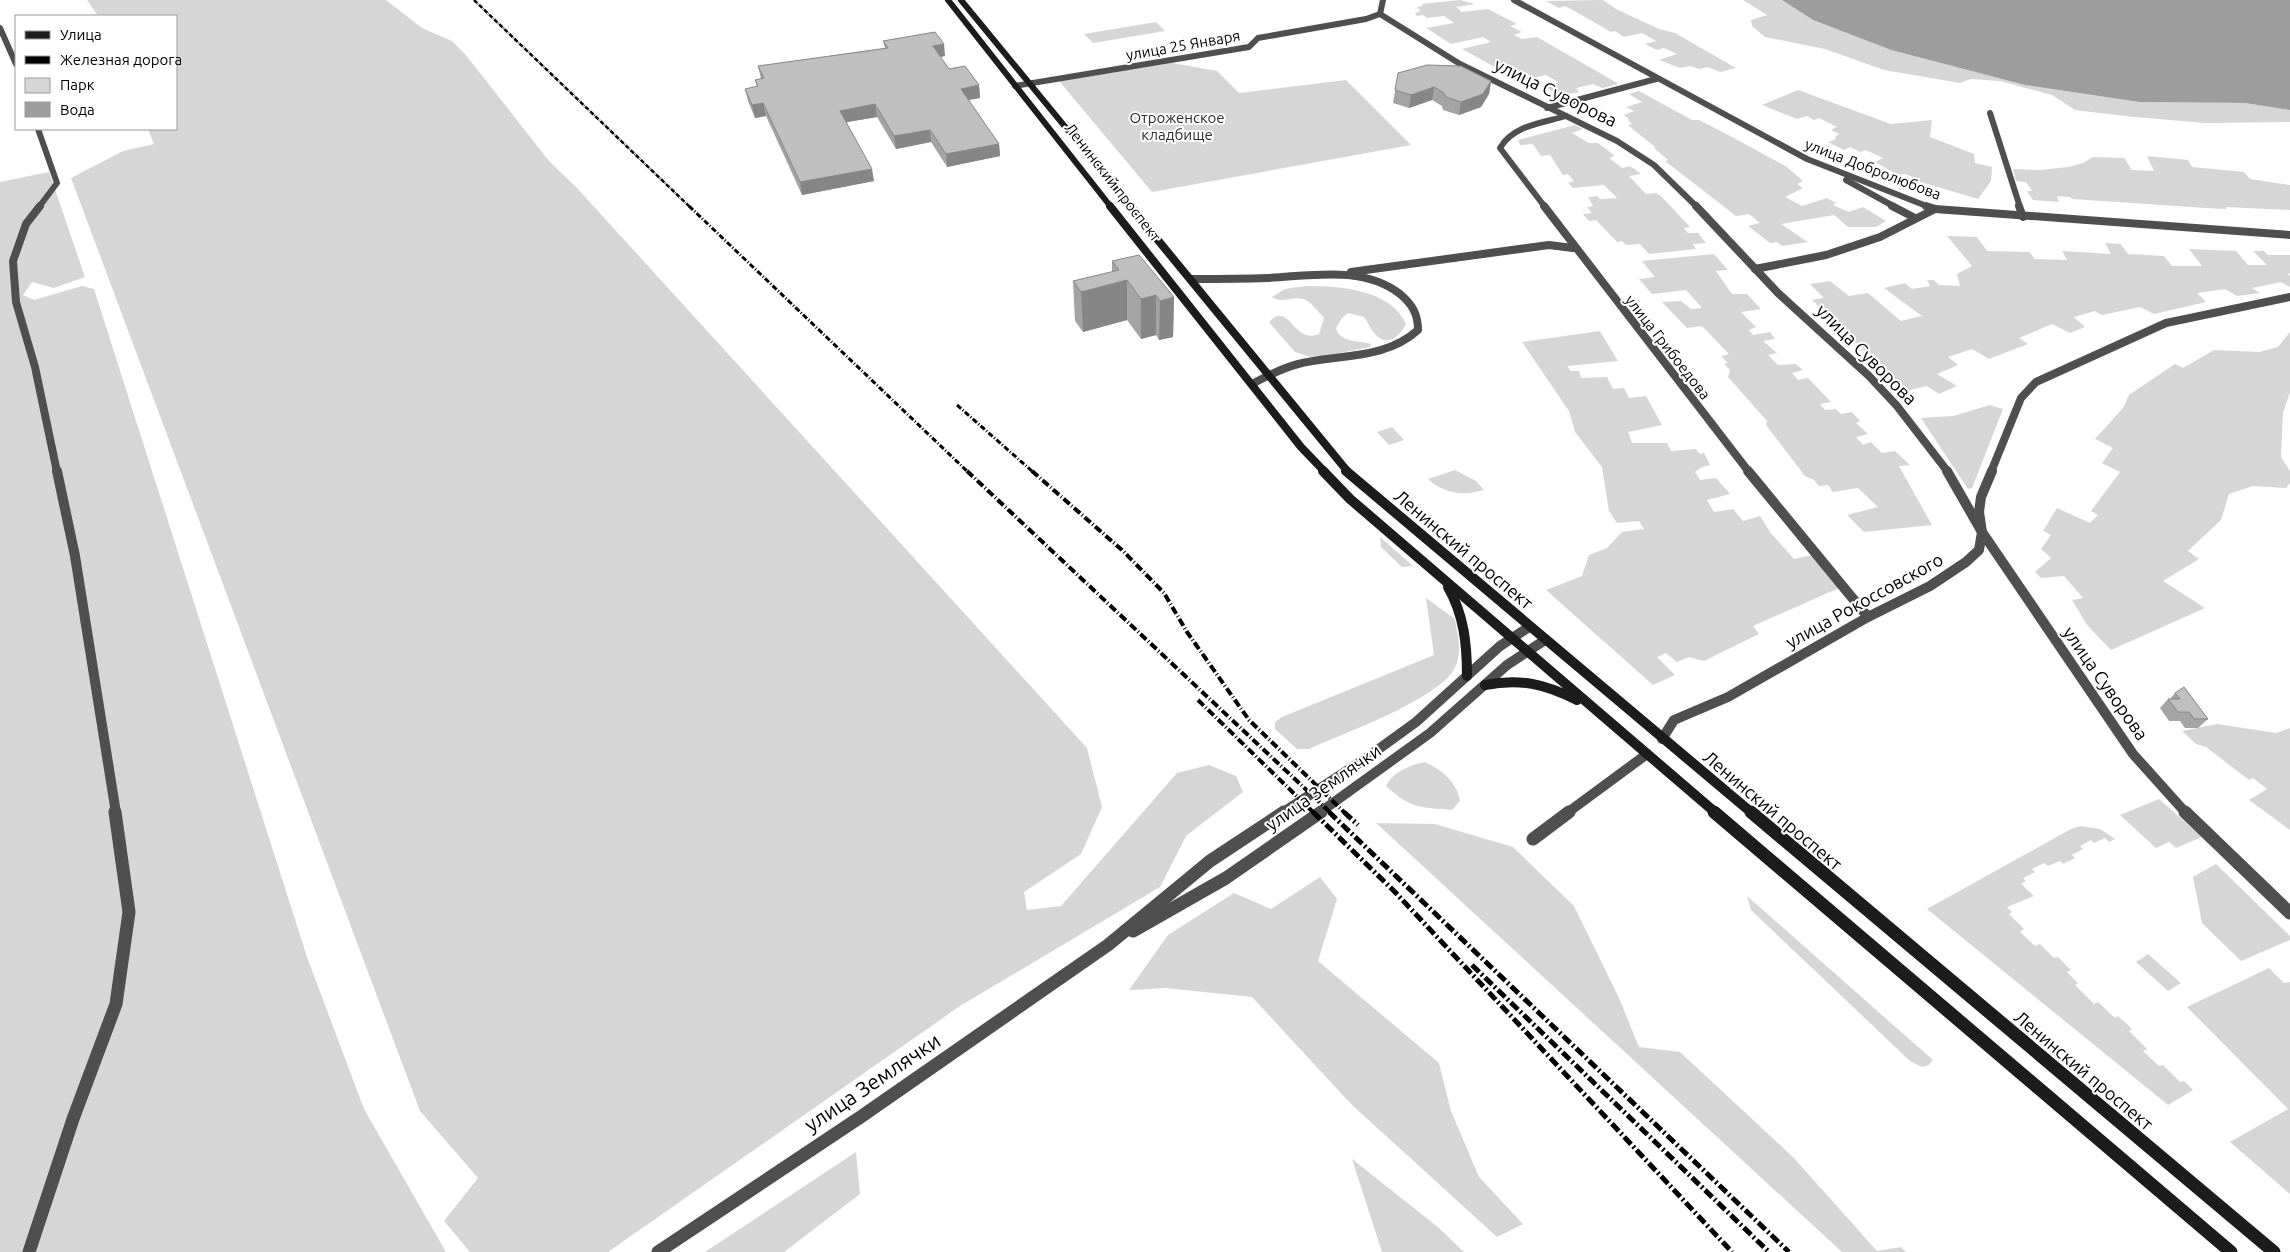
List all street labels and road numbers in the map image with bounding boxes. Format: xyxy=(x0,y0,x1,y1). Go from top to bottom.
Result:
street label: улица 25 Января xyxy=(1125,27,1241,63)
street label: улица Суворова xyxy=(1491,54,1621,130)
street label: Ленинский проспект xyxy=(1062,119,1165,245)
street label: улица Добролюбова xyxy=(1803,135,1943,203)
street label: улица Грибоедова xyxy=(1622,291,1714,403)
street label: улица Суворова xyxy=(1813,300,1921,408)
street label: Ленинский проспект xyxy=(1391,485,1537,613)
street label: улица Рокоссовского xyxy=(1782,548,1946,652)
street label: улица Суворова xyxy=(2059,622,2153,744)
street label: улица Землячки xyxy=(1262,740,1384,834)
street label: Ленинский проспект xyxy=(1700,746,1846,874)
street label: Ленинский проспект xyxy=(2011,1006,2157,1134)
street label: улица Землячки xyxy=(799,1028,945,1136)

